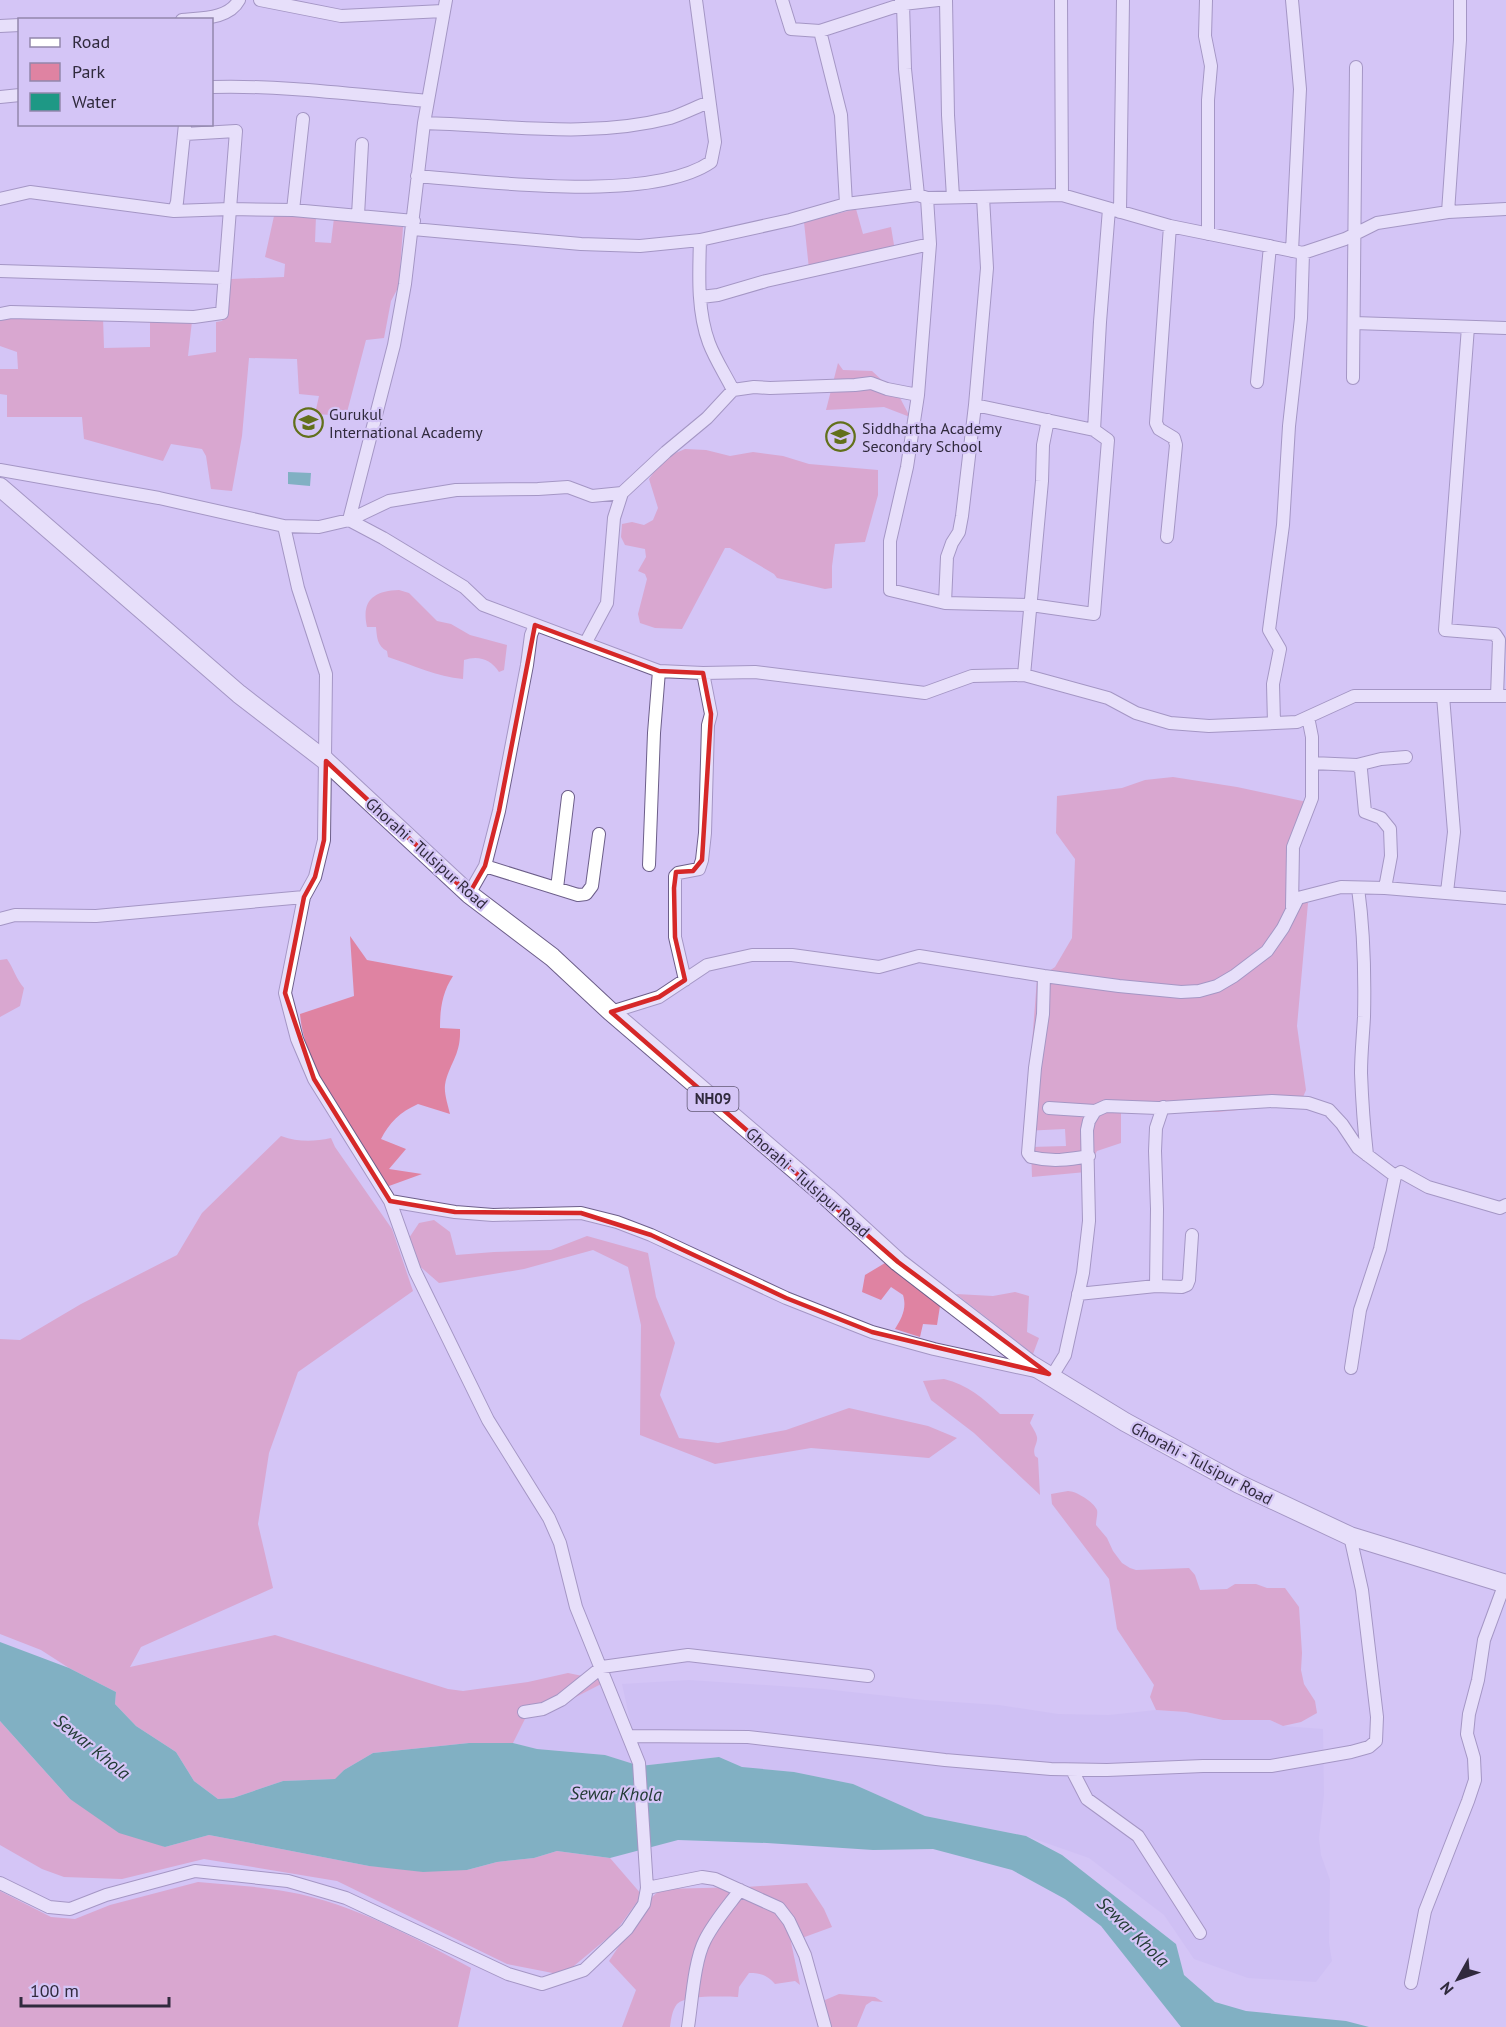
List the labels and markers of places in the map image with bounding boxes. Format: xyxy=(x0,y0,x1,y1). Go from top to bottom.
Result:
place label: Gurukul International Academy xyxy=(329,404,483,442)
school or university icon: Gurukul International Academy xyxy=(292,407,324,439)
place label: Siddhartha Academy Secondary School xyxy=(862,418,1003,456)
school or university icon: Siddhartha Academy Secondary School xyxy=(825,421,857,453)

